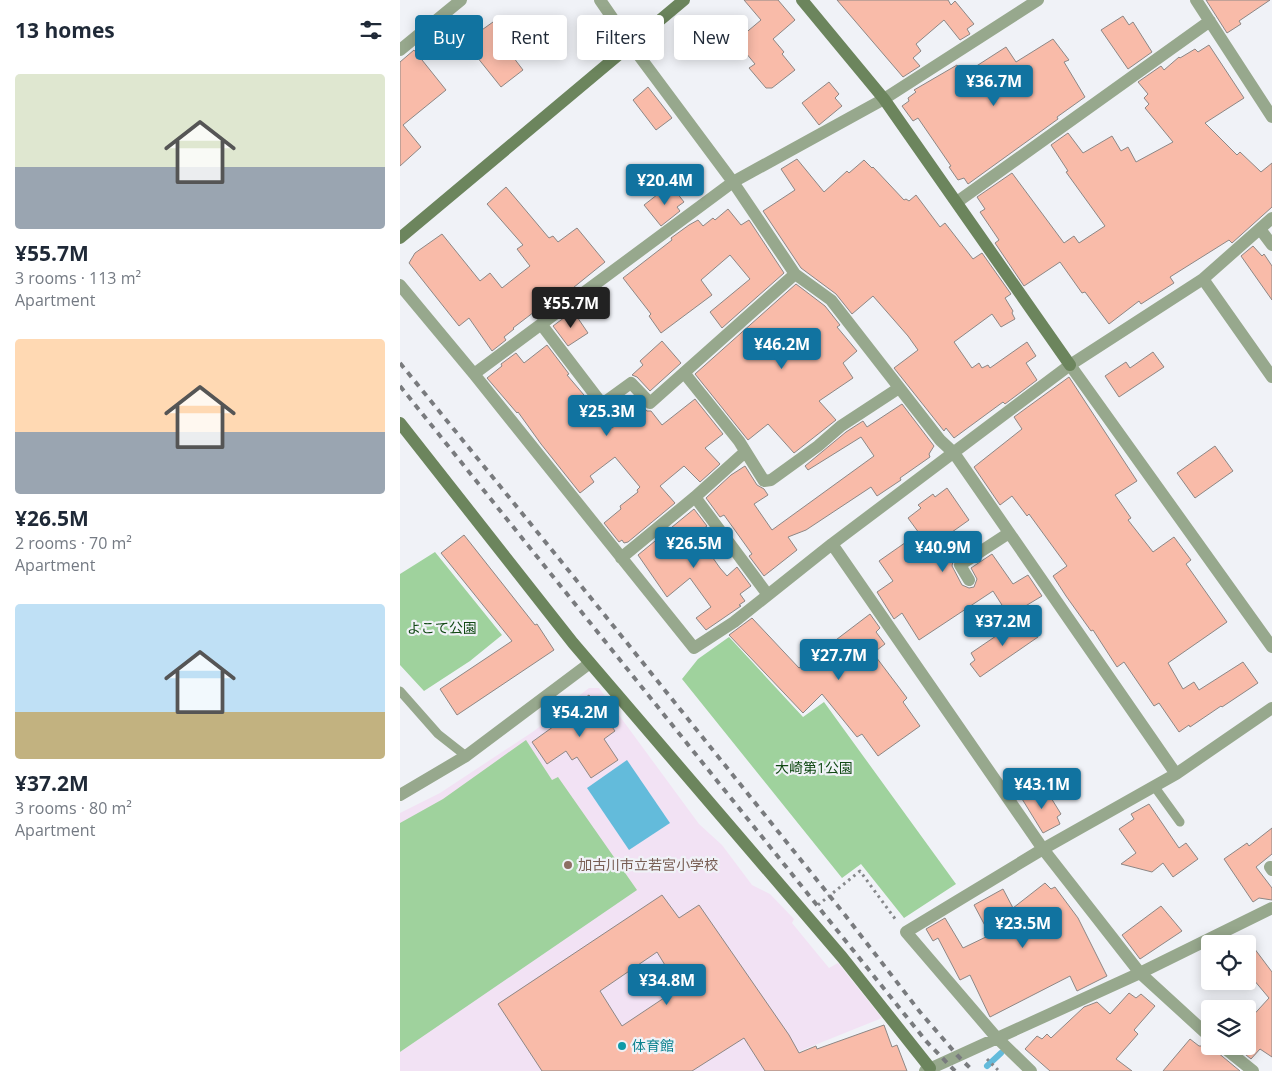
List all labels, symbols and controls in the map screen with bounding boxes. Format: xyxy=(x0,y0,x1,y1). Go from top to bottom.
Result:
chip: Buy xyxy=(415,15,483,60)
chip: Rent xyxy=(493,15,567,60)
chip: Filters xyxy=(577,15,664,60)
chip: New xyxy=(674,15,748,60)
text: 13 homes xyxy=(15,16,115,44)
icon: filters xyxy=(357,16,385,44)
pin: ¥36.7M xyxy=(953,64,1035,107)
text: ¥36.7M xyxy=(966,70,1022,92)
icon: home xyxy=(155,107,245,197)
pin: ¥20.4M xyxy=(624,164,706,206)
text: ¥20.4M xyxy=(637,169,693,191)
text: ¥55.7M xyxy=(15,239,89,267)
text: 3 rooms · 113 m² xyxy=(15,267,141,289)
pin: ¥55.7M xyxy=(530,286,612,329)
text: Apartment xyxy=(15,289,95,311)
text: ¥55.7M xyxy=(543,292,599,314)
pin: ¥46.2M xyxy=(741,328,823,370)
text: ¥46.2M xyxy=(754,333,810,355)
icon: home xyxy=(155,372,245,462)
pin: ¥25.3M xyxy=(566,394,648,437)
text: ¥25.3M xyxy=(579,400,635,422)
text: ¥26.5M xyxy=(15,504,89,532)
pin: ¥26.5M xyxy=(653,526,735,569)
pin: ¥40.9M xyxy=(902,530,984,573)
text: 2 rooms · 70 m² xyxy=(15,532,132,554)
text: ¥26.5M xyxy=(666,532,722,554)
text: ¥40.9M xyxy=(915,536,971,558)
text: Apartment xyxy=(15,554,95,576)
pin: ¥37.2M xyxy=(962,604,1044,647)
text: ¥37.2M xyxy=(975,610,1031,632)
park label: よこて公園 xyxy=(407,618,477,637)
icon: home xyxy=(155,637,245,727)
pin: ¥27.7M xyxy=(798,638,880,681)
text: ¥27.7M xyxy=(811,644,867,666)
pin: ¥54.2M xyxy=(539,696,621,738)
text: ¥54.2M xyxy=(552,701,608,723)
park label: 大崎第1公園 xyxy=(775,758,853,777)
pin: ¥43.1M xyxy=(1001,768,1083,810)
text: ¥37.2M xyxy=(15,769,89,797)
text: ¥43.1M xyxy=(1014,773,1070,795)
text: 3 rooms · 80 m² xyxy=(15,797,132,819)
text: Apartment xyxy=(15,819,95,841)
place label: 加古川市立若宮小学校 xyxy=(578,855,718,874)
marker: 加古川市立若宮小学校 xyxy=(562,859,574,871)
pin: ¥23.5M xyxy=(982,906,1064,949)
text: ¥23.5M xyxy=(995,912,1051,934)
map controls xyxy=(1201,935,1256,1055)
button: locate xyxy=(1201,935,1256,990)
pin: ¥34.8M xyxy=(626,964,708,1006)
text: ¥34.8M xyxy=(639,969,695,991)
button: layers xyxy=(1201,1000,1256,1055)
place label: 体育館 xyxy=(632,1036,674,1055)
marker: 体育館 xyxy=(616,1040,628,1052)

